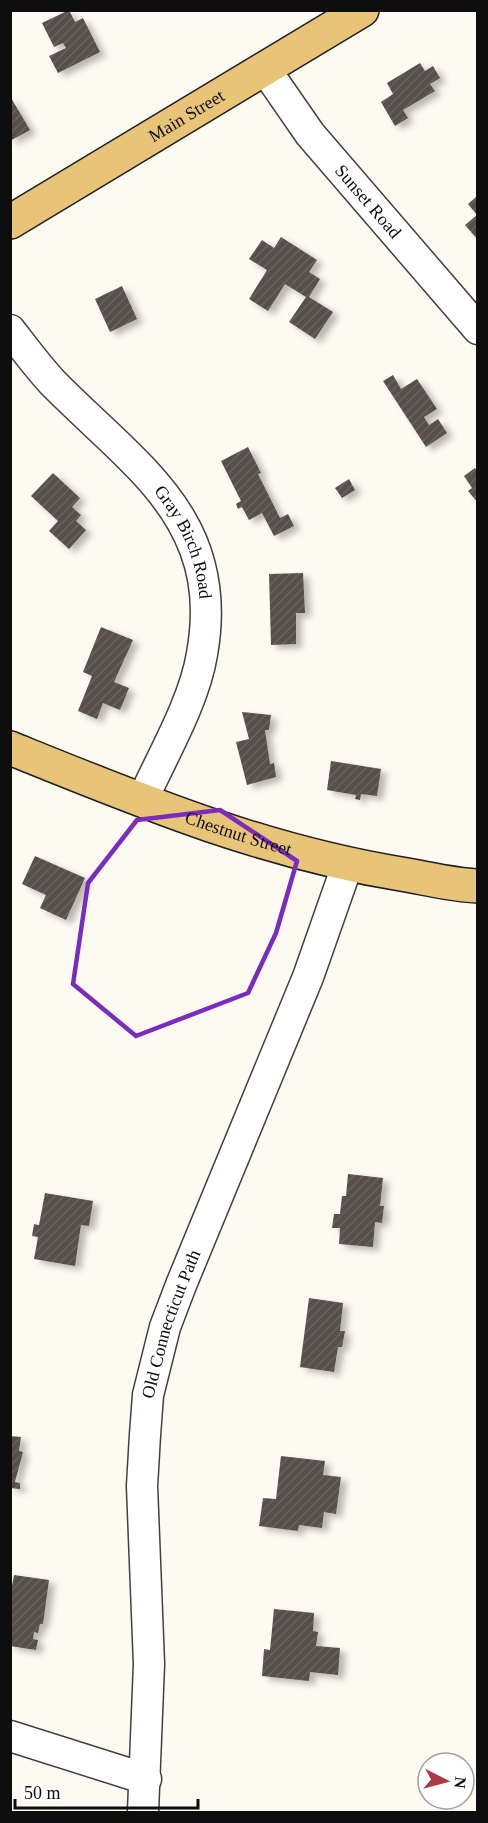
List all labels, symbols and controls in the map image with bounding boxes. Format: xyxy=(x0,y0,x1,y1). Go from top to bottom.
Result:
street label: Main Street xyxy=(145,85,228,146)
street label: Sunset Road xyxy=(331,161,405,242)
street label: Gray Birch Road xyxy=(150,481,216,599)
street label: Chestnut Street xyxy=(182,807,294,860)
street label: Old Connecticut Path xyxy=(138,1247,204,1400)
north arrow xyxy=(416,1751,476,1811)
scale bar xyxy=(15,1772,198,1810)
text: N xyxy=(451,1776,469,1790)
text: 50 m xyxy=(24,1783,61,1803)

